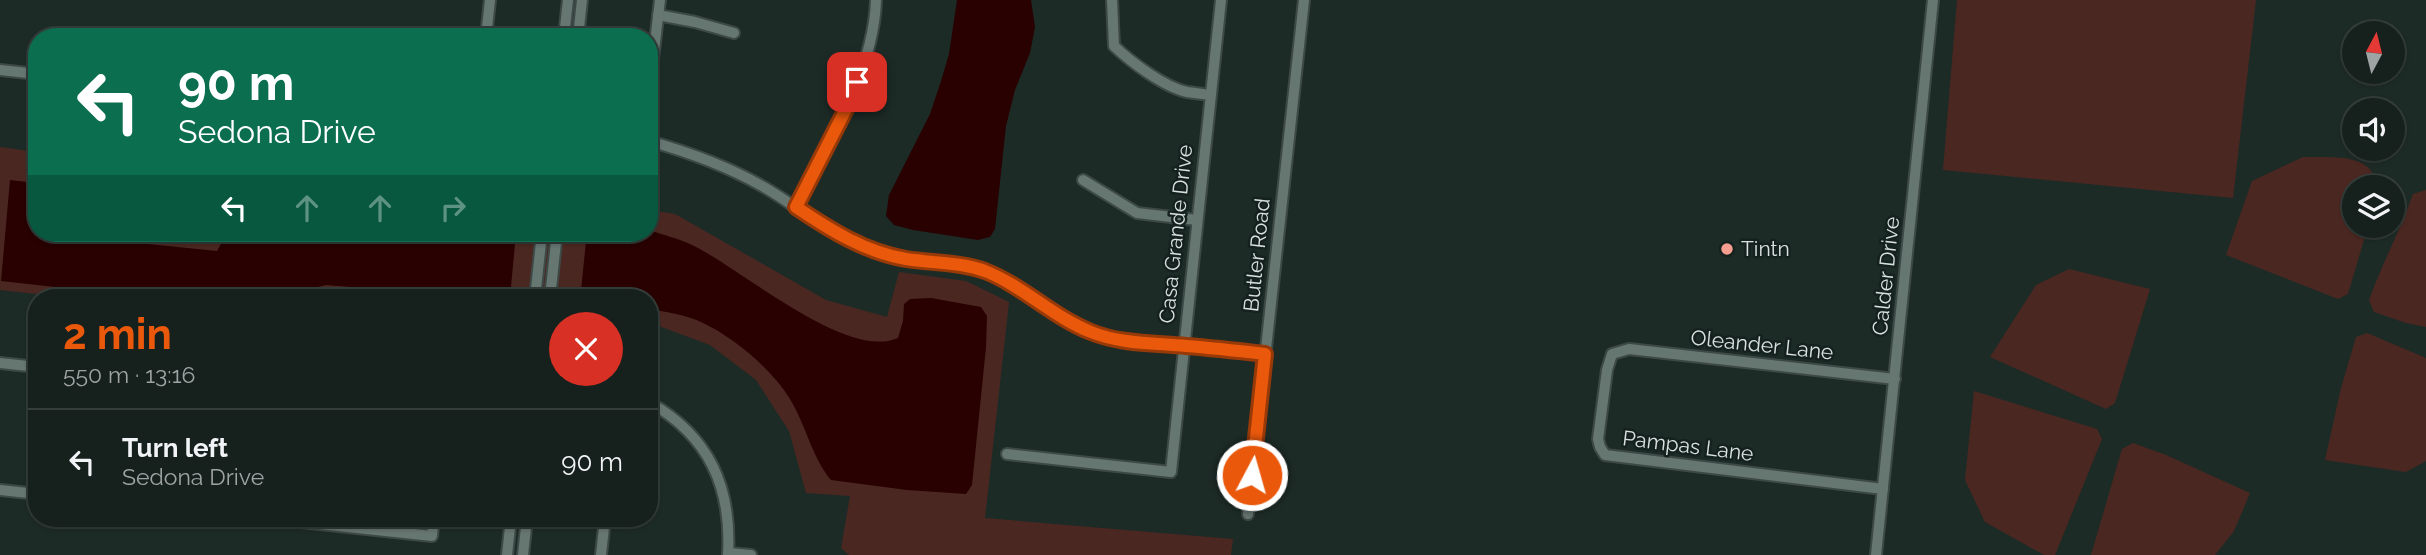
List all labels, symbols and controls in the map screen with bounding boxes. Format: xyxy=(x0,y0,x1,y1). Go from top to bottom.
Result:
north arrow xyxy=(2342,21,2404,84)
map controls xyxy=(2342,21,2405,238)
pin xyxy=(827,52,887,112)
text: 90 m xyxy=(178,54,294,111)
icon: left xyxy=(63,56,154,147)
icon: arrive xyxy=(838,63,876,101)
button: sound xyxy=(2342,98,2405,161)
text: Sedona Drive xyxy=(178,113,376,150)
street label: Casa Grande Drive xyxy=(1154,143,1197,325)
button: layers xyxy=(2342,175,2405,238)
icon: left xyxy=(215,189,253,227)
icon: ahead xyxy=(288,189,326,227)
icon: ahead xyxy=(361,189,399,227)
icon: right xyxy=(434,189,472,227)
street label: Butler Road xyxy=(1238,197,1275,313)
street label: Calder Drive xyxy=(1867,215,1904,337)
place label: Tintn xyxy=(1741,236,1790,261)
marker: Tintn xyxy=(1719,241,1735,257)
text: 2 min xyxy=(63,310,172,359)
button: close xyxy=(549,312,623,386)
street label: Oleander Lane xyxy=(1689,325,1835,364)
text: 550 m · 13:16 xyxy=(63,361,195,388)
street label: Pampas Lane xyxy=(1621,425,1755,466)
text: Turn left xyxy=(122,433,228,463)
position arrow xyxy=(1215,438,1289,512)
icon: left xyxy=(63,443,101,481)
text: 90 m xyxy=(561,447,623,477)
text: Sedona Drive xyxy=(122,463,264,490)

